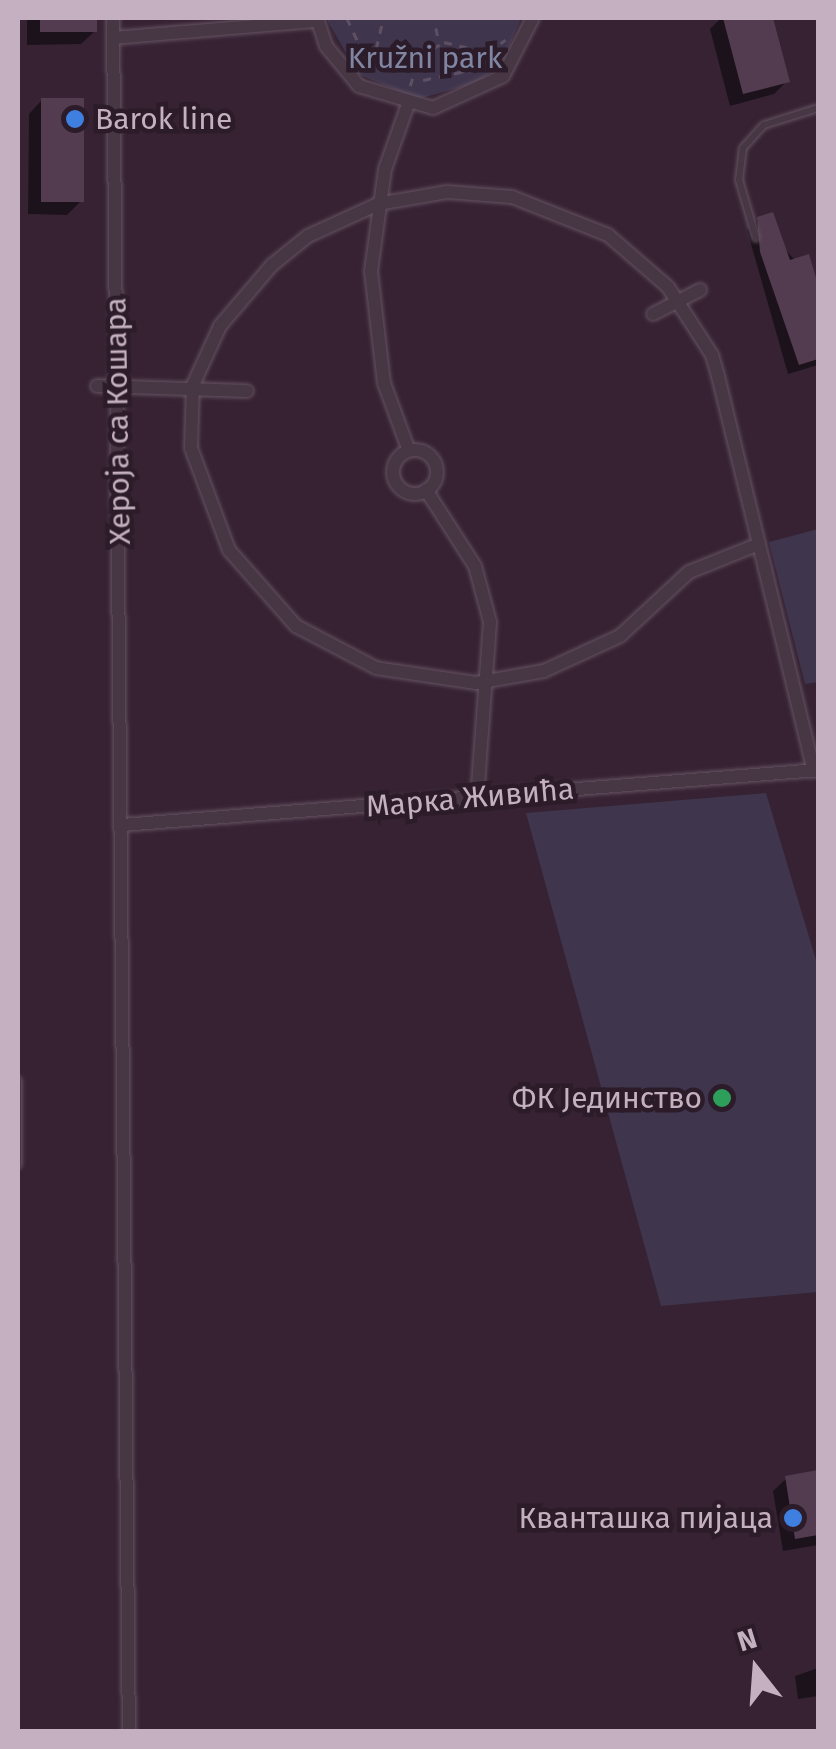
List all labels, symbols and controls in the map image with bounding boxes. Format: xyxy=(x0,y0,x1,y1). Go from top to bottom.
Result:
park label: Kružni park xyxy=(348,40,502,76)
place label: Barok line xyxy=(95,101,232,137)
marker: Barok line xyxy=(64,108,86,130)
street label: Хероја са Кошара xyxy=(98,297,138,545)
street label: Марка Живића xyxy=(365,771,575,825)
place label: ФК Јединство xyxy=(512,1080,702,1116)
marker: ФК Јединство xyxy=(711,1087,733,1109)
place label: Кванташка пијаца xyxy=(518,1500,773,1536)
marker: Кванташка пијаца xyxy=(782,1507,804,1529)
north arrow xyxy=(706,1619,806,1719)
text: N xyxy=(733,1621,761,1658)

